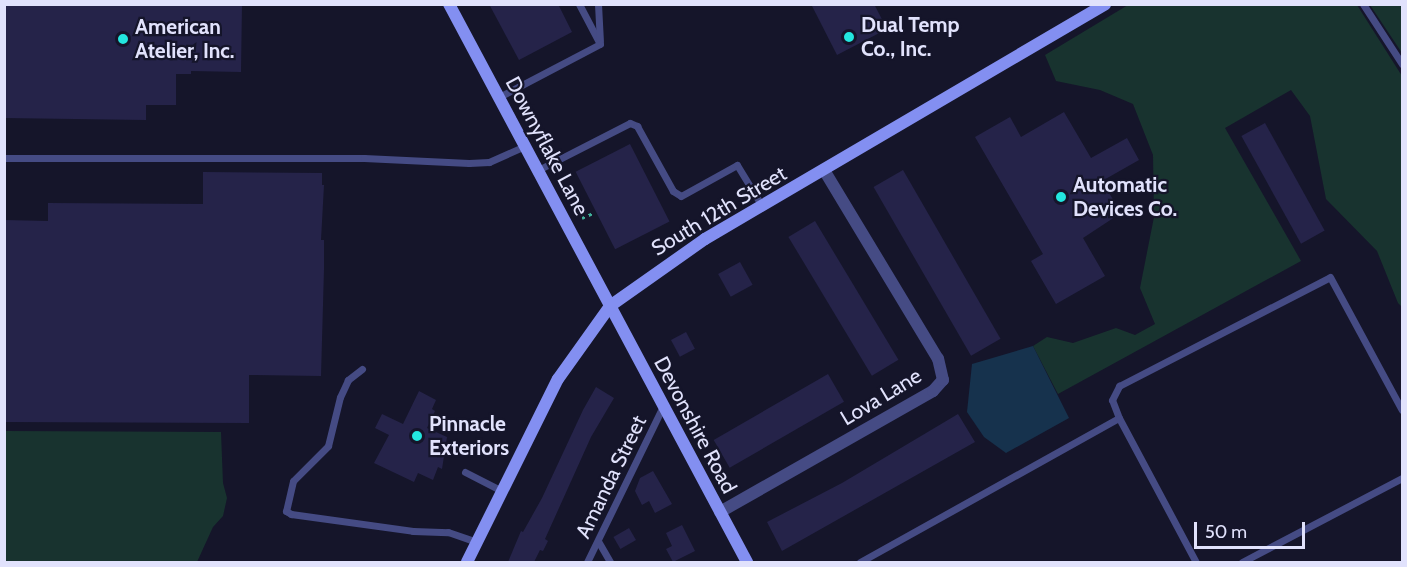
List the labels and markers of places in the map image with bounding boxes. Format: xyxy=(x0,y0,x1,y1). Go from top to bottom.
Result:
place label: Dual Temp Co., Inc. xyxy=(861,12,959,62)
place label: American Atelier, Inc. xyxy=(135,14,235,64)
marker: Dual Temp Co., Inc. xyxy=(842,30,856,44)
marker: American Atelier, Inc. xyxy=(116,32,130,46)
place label: Automatic Devices Co. xyxy=(1073,172,1177,222)
marker: Automatic Devices Co. xyxy=(1054,190,1068,204)
place label: Pinnacle Exteriors xyxy=(429,411,509,461)
marker: Pinnacle Exteriors xyxy=(410,429,424,443)

